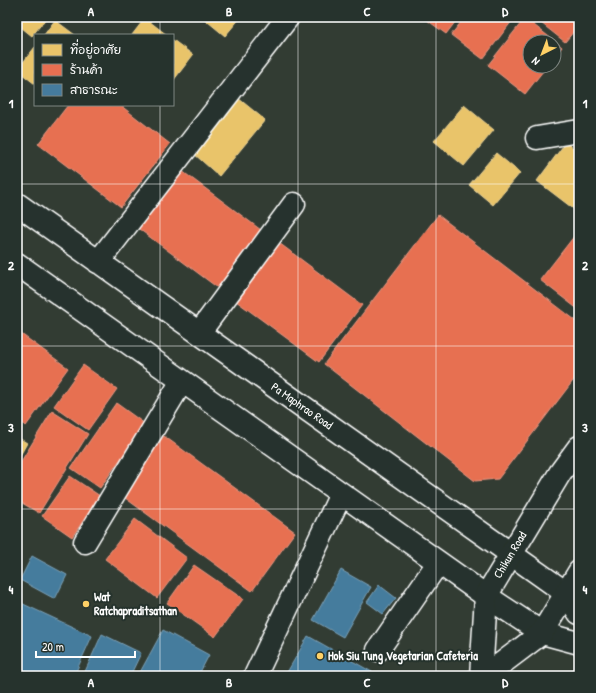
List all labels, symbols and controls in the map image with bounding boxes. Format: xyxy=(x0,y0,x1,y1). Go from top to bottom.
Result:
text: A xyxy=(88,2,95,20)
text: B xyxy=(226,2,233,20)
text: C xyxy=(363,2,371,20)
text: D xyxy=(502,2,509,20)
legend xyxy=(34,34,174,106)
north arrow xyxy=(522,34,562,74)
text: ที่อยู่อาศัย xyxy=(70,39,121,59)
text: N xyxy=(528,54,542,69)
text: ร้านค้า xyxy=(70,61,103,78)
text: สาธารณะ xyxy=(70,81,118,98)
text: 1 xyxy=(9,94,14,112)
text: 1 xyxy=(583,94,588,112)
text: 2 xyxy=(8,256,15,274)
text: 2 xyxy=(582,256,589,274)
street label: Pa Maphrao Road xyxy=(268,378,337,433)
text: 3 xyxy=(8,418,14,436)
text: 3 xyxy=(582,418,588,436)
street label: Chikun Road xyxy=(489,528,530,581)
text: 4 xyxy=(9,580,14,598)
text: 4 xyxy=(583,580,588,598)
place label: Wat Ratchapraditsathan xyxy=(94,588,178,620)
marker: Wat Ratchapraditsathan xyxy=(81,599,91,609)
scale bar xyxy=(36,633,135,659)
text: 20 m xyxy=(42,638,64,655)
place label: Hok Siu Tung Vegetarian Cafeteria xyxy=(328,647,478,665)
marker: Hok Siu Tung Vegetarian Cafeteria xyxy=(315,651,325,661)
text: A xyxy=(88,673,95,691)
text: B xyxy=(226,673,233,691)
text: C xyxy=(363,673,371,691)
text: D xyxy=(502,673,509,691)

